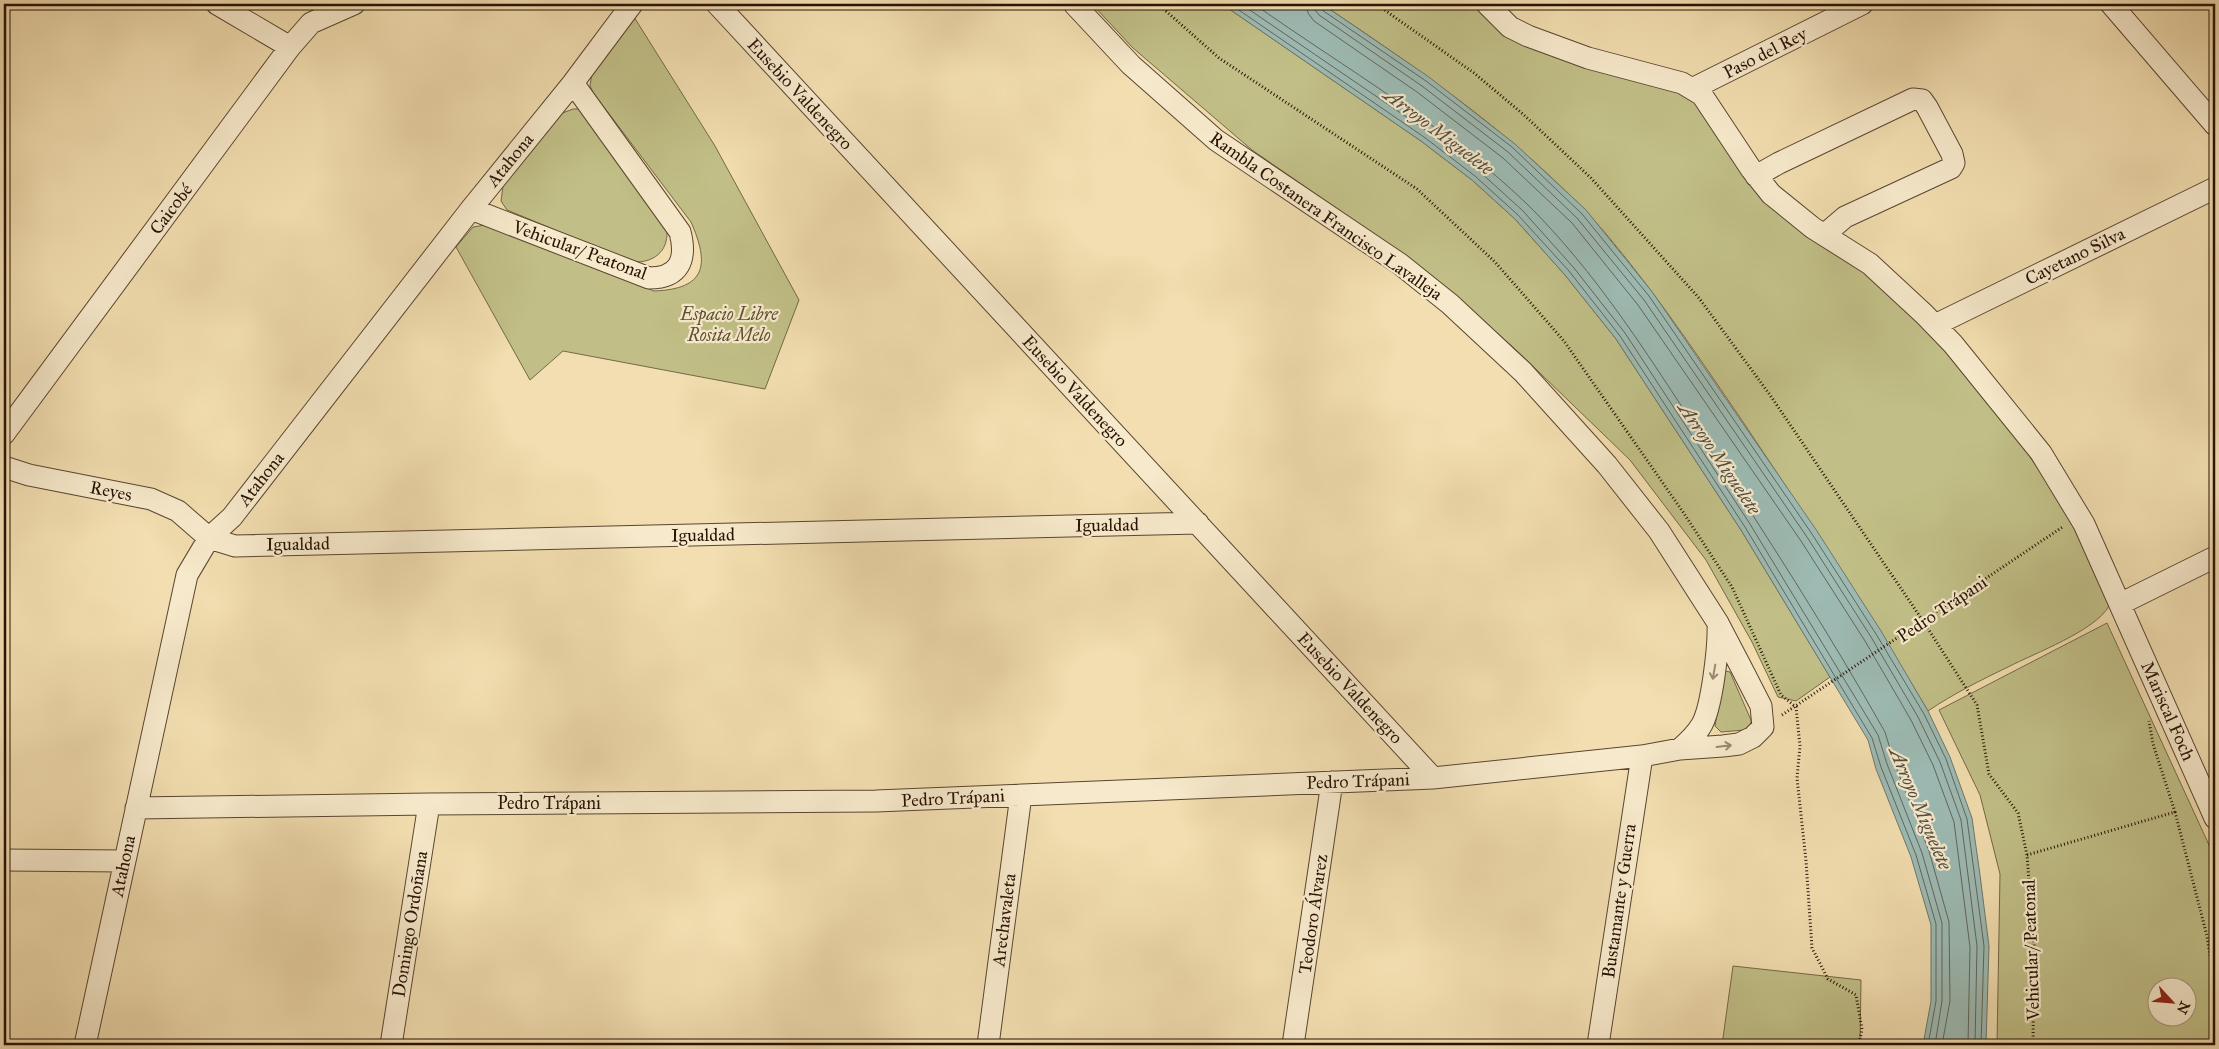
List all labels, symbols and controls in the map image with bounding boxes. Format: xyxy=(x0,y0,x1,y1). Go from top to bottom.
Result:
street label: Paso del Rey xyxy=(1720,22,1811,83)
street label: Eusebio Valdenegro xyxy=(742,34,857,155)
water label: Arroyo Miguelete xyxy=(1378,82,1499,181)
street label: Rambla Costanera Francisco Lavalleja xyxy=(1205,127,1447,305)
street label: Atahona xyxy=(481,129,538,192)
street label: Caicobé xyxy=(145,179,197,239)
street label: Vehicular/ Peatonal xyxy=(509,215,650,285)
street label: Cayetano Silva xyxy=(2021,222,2129,290)
park label: Espacio Libre Rosita Melo xyxy=(679,303,779,346)
street label: Eusebio Valdenegro xyxy=(1017,331,1132,452)
water label: Arroyo Miguelete xyxy=(1672,396,1766,520)
street label: Atahona xyxy=(233,447,289,511)
street label: Reyes xyxy=(88,476,134,506)
street label: Igualdad xyxy=(1075,513,1139,538)
street label: Igualdad xyxy=(671,523,735,548)
street label: Igualdad xyxy=(266,532,330,557)
street label: Pedro Trápani xyxy=(1893,571,1991,647)
street label: Eusebio Valdenegro xyxy=(1292,628,1407,749)
street label: Mariscal Foch xyxy=(2136,658,2200,764)
one-way arrow xyxy=(1709,663,1719,679)
one-way arrow xyxy=(1716,741,1732,751)
water label: Arroyo Miguelete xyxy=(1884,742,1957,874)
street label: Pedro Trápani xyxy=(1306,768,1410,794)
street label: Pedro Trápani xyxy=(901,784,1005,812)
street label: Pedro Trápani xyxy=(497,792,601,814)
street label: Bustamante y Guerra xyxy=(1597,822,1641,980)
street label: Atahona xyxy=(106,833,140,900)
street label: Domingo Ordoñana xyxy=(388,849,433,999)
street label: Teodoro Álvarez xyxy=(1292,852,1332,975)
street label: Arechavaleta xyxy=(987,872,1021,969)
street label: Vehicular/ Peatonal xyxy=(2018,879,2044,1022)
north arrow xyxy=(2146,976,2196,1026)
text: N xyxy=(2173,998,2193,1017)

